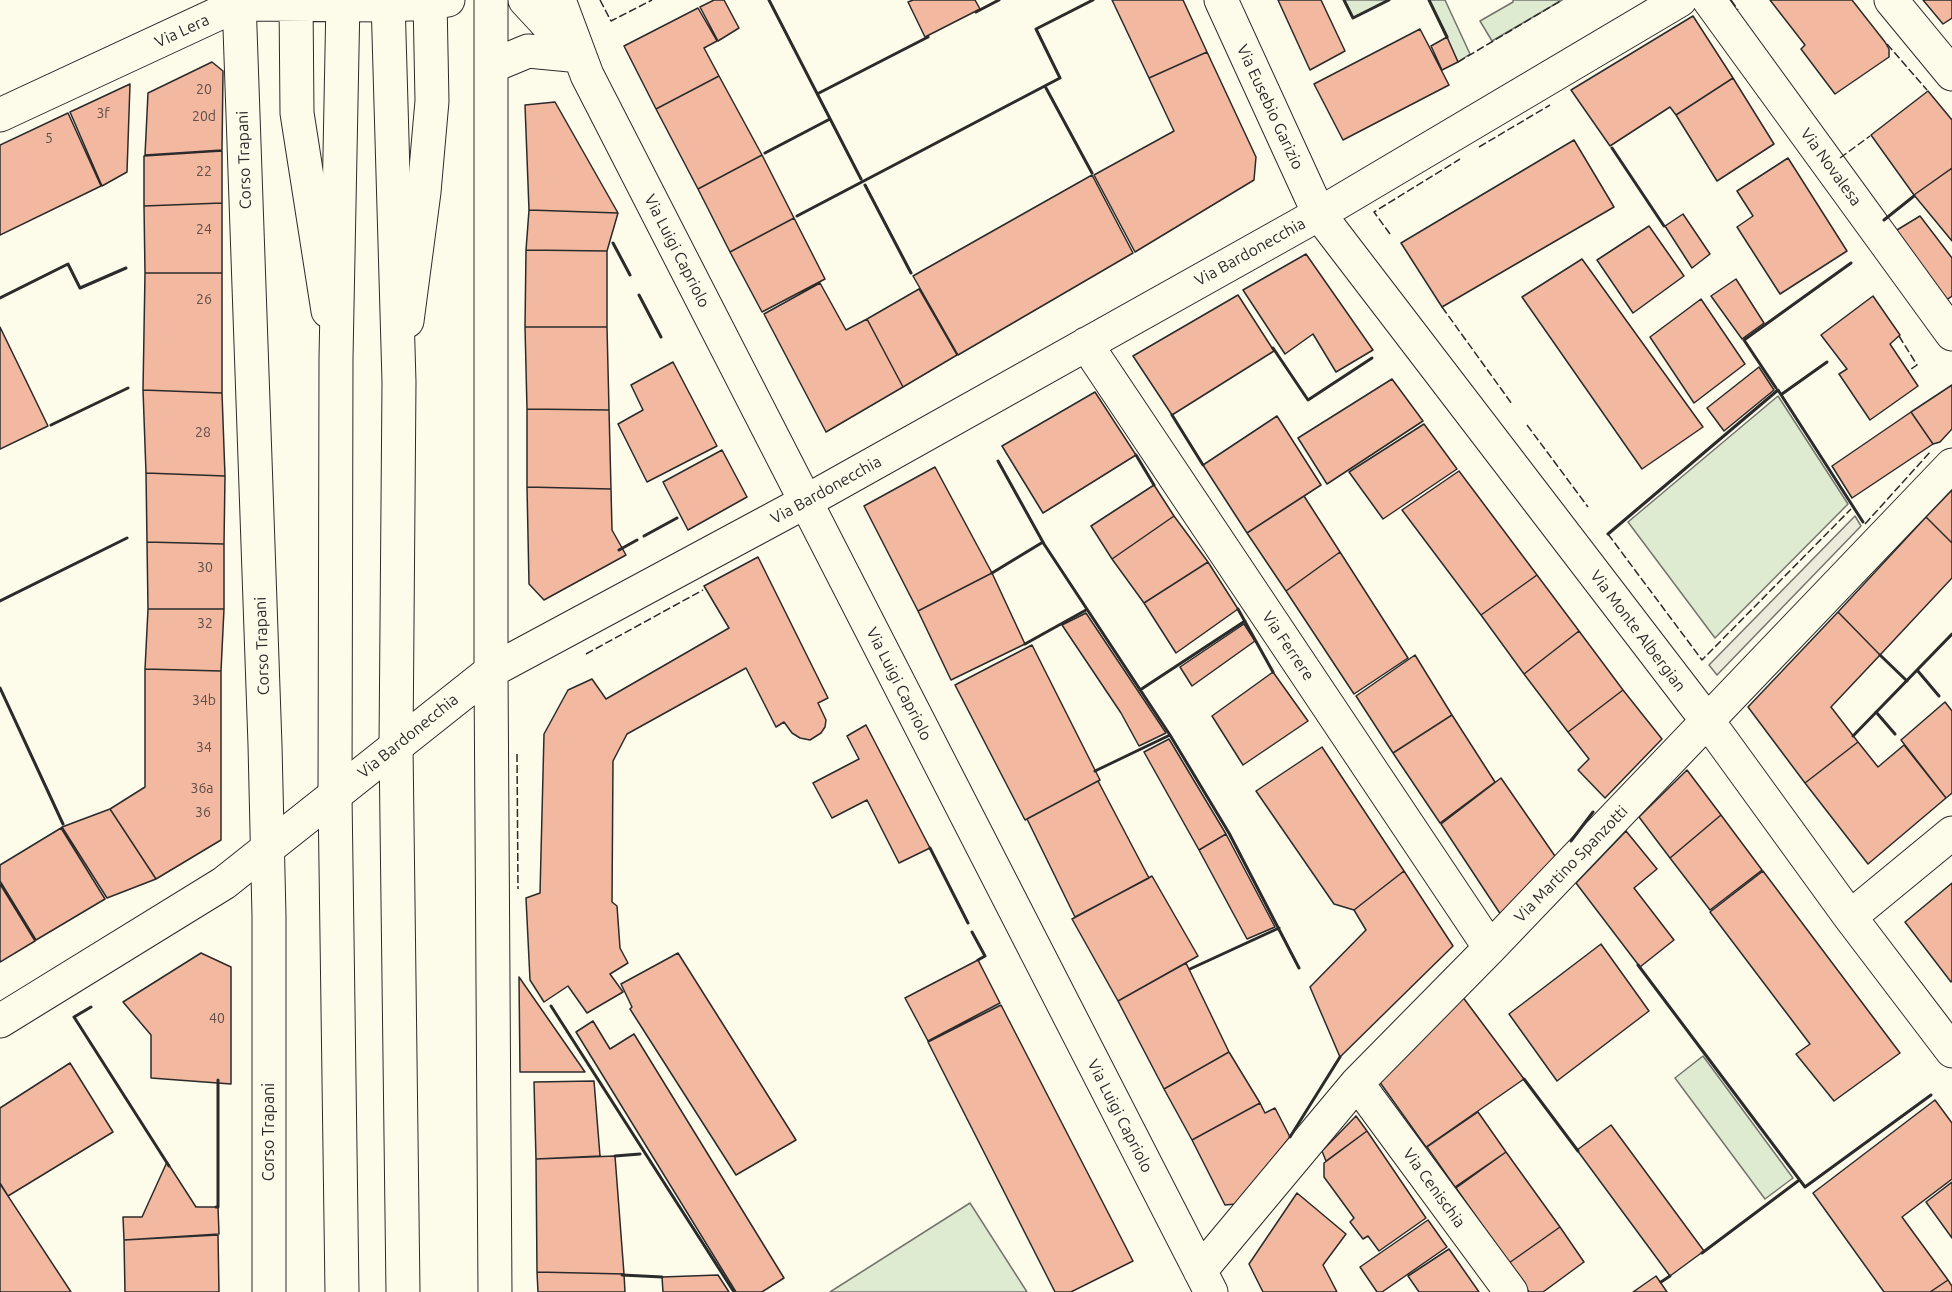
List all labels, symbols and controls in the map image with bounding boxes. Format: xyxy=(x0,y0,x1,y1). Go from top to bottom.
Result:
street label: Via Lera xyxy=(152,10,212,52)
street label: Via Eusebio Garizio xyxy=(1233,41,1307,173)
house number: 20 xyxy=(196,81,212,97)
house number: 3f xyxy=(96,105,110,121)
house number: 20d xyxy=(192,108,216,124)
street label: Corso Trapani xyxy=(233,110,255,210)
street label: Via Novalesa xyxy=(1796,124,1866,210)
house number: 5 xyxy=(45,130,53,146)
house number: 22 xyxy=(196,163,212,179)
street label: Via Luigi Capriolo xyxy=(640,191,714,311)
street label: Via Bardonecchia xyxy=(1191,214,1309,290)
house number: 24 xyxy=(196,221,212,237)
house number: 26 xyxy=(196,291,212,307)
house number: 28 xyxy=(195,424,211,440)
street label: Via Bardonecchia xyxy=(767,452,885,528)
house number: 30 xyxy=(197,559,213,575)
street label: Via Monte Albergian xyxy=(1586,567,1690,695)
street label: Corso Trapani xyxy=(251,596,273,696)
street label: Via Ferrere xyxy=(1258,608,1318,684)
house number: 32 xyxy=(197,615,213,631)
street label: Via Luigi Capriolo xyxy=(862,624,936,744)
street label: Via Bardonecchia xyxy=(354,690,462,782)
house number: 34b xyxy=(192,692,216,708)
house number: 34 xyxy=(196,739,212,755)
house number: 36a xyxy=(191,780,213,796)
street label: Via Martino Spanzotti xyxy=(1510,802,1632,926)
house number: 36 xyxy=(195,804,211,820)
house number: 40 xyxy=(209,1010,225,1026)
street label: Via Luigi Capriolo xyxy=(1083,1056,1157,1176)
street label: Corso Trapani xyxy=(259,1083,279,1181)
street label: Via Cenischia xyxy=(1399,1144,1469,1232)

